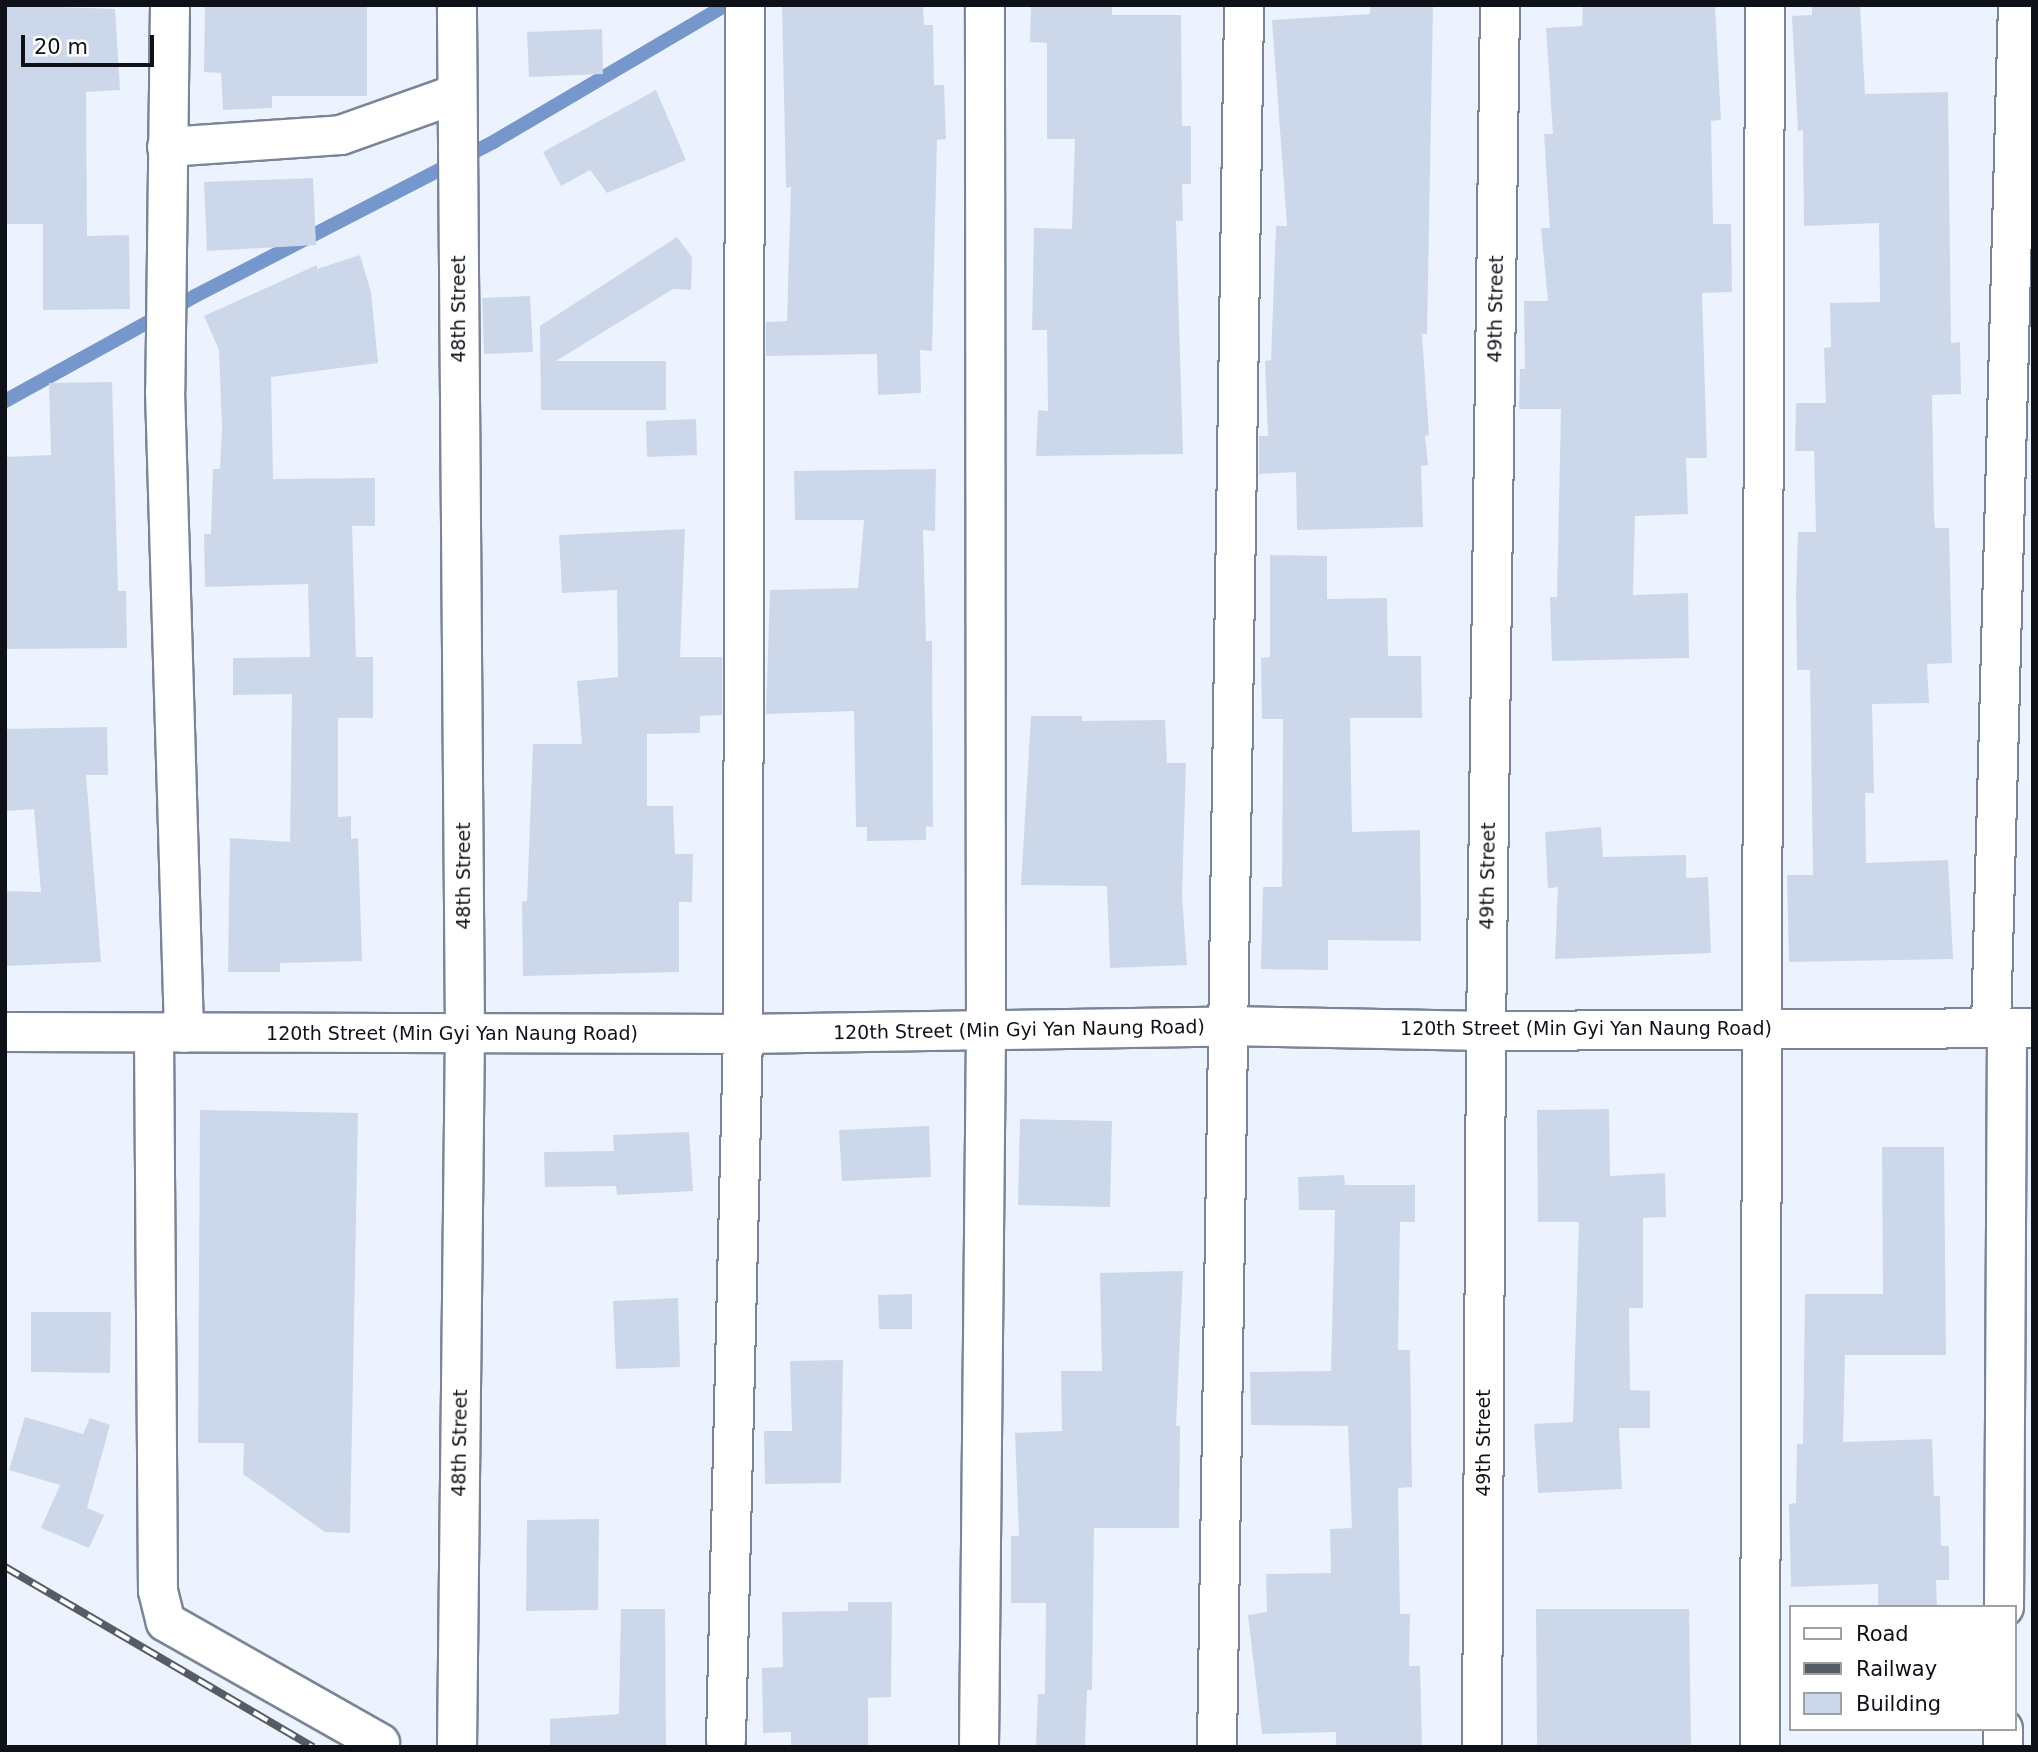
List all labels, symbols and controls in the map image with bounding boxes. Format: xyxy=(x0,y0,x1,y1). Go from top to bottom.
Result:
scale bar xyxy=(24,21,158,65)
text: 20 m xyxy=(34,35,88,59)
street label: 48th Street xyxy=(448,255,470,363)
street label: 49th Street xyxy=(1484,255,1508,363)
street label: 48th Street xyxy=(453,822,475,930)
street label: 49th Street xyxy=(1476,822,1500,930)
street label: 120th Street (Min Gyi Yan Naung Road) xyxy=(833,1015,1205,1045)
street label: 120th Street (Min Gyi Yan Naung Road) xyxy=(1400,1018,1772,1040)
street label: 120th Street (Min Gyi Yan Naung Road) xyxy=(266,1023,638,1045)
street label: 48th Street xyxy=(448,1389,472,1497)
street label: 49th Street xyxy=(1473,1389,1495,1497)
legend xyxy=(1790,1605,2017,1731)
text: Road xyxy=(1856,1622,1909,1646)
text: Railway xyxy=(1856,1657,1937,1681)
text: Building xyxy=(1856,1692,1941,1716)

